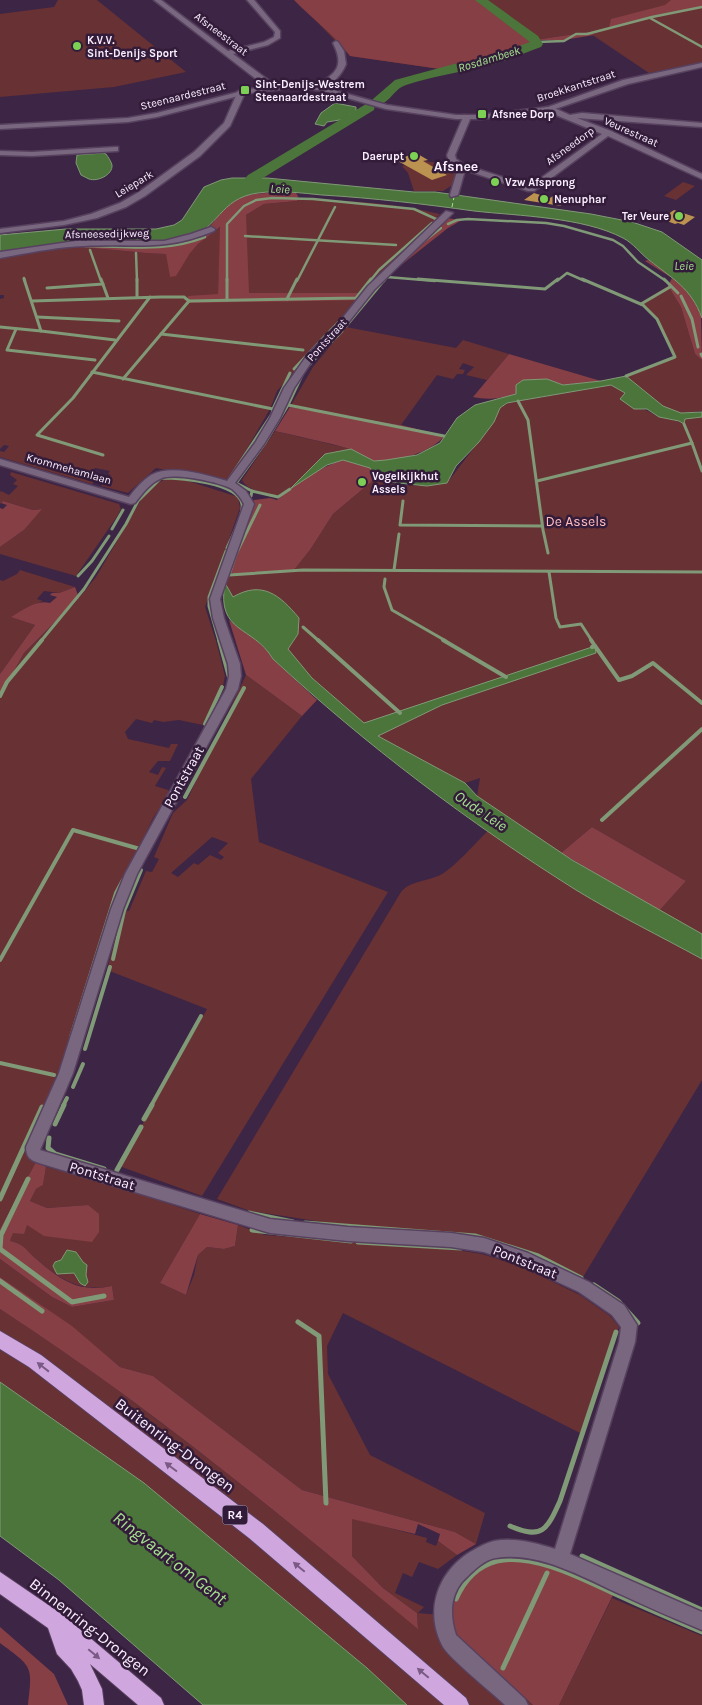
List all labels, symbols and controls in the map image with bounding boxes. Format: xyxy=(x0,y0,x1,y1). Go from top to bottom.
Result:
street label: Afsneestraat xyxy=(192,10,250,58)
place label: K.V.V. Sint-Denijs Sport xyxy=(87,34,178,60)
marker: K.V.V. Sint-Denijs Sport xyxy=(71,40,83,52)
water label: Rosdambeek xyxy=(456,43,523,75)
street label: Broekkantstraat xyxy=(535,67,617,105)
place label: Sint-Denijs-Westrem Steenaardestraat xyxy=(255,78,365,104)
street label: Steenaardestraat xyxy=(139,79,227,113)
marker: Sint-Denijs-Westrem Steenaardestraat xyxy=(239,84,251,96)
marker: Afsnee Dorp xyxy=(476,108,488,120)
place label: Afsnee Dorp xyxy=(492,108,555,121)
street label: Veurestraat xyxy=(602,114,660,150)
street label: Afsneedorp xyxy=(543,124,597,168)
place label: Daerupt xyxy=(362,150,405,163)
marker: Daerupt xyxy=(408,150,420,162)
district label: Afsnee xyxy=(434,158,478,175)
street label: Leiepark xyxy=(112,168,156,200)
marker: Vzw Afsprong xyxy=(489,176,501,188)
place label: Vzw Afsprong xyxy=(505,176,576,189)
water label: Leie xyxy=(270,182,290,197)
marker: Nenuphar xyxy=(538,193,550,205)
place label: Nenuphar xyxy=(554,193,606,206)
place label: Ter Veure xyxy=(622,210,669,223)
marker: Ter Veure xyxy=(673,210,685,222)
street label: Afsneesedijkweg xyxy=(65,227,150,241)
water label: Leie xyxy=(674,259,694,273)
street label: Pontstraat xyxy=(304,316,350,364)
street label: Krommehamlaan xyxy=(25,451,113,487)
place label: Vogelkijkhut Assels xyxy=(372,470,439,496)
marker: Vogelkijkhut Assels xyxy=(356,476,368,488)
park label: De Assels xyxy=(546,513,606,530)
street label: Pontstraat xyxy=(160,743,208,811)
water label: Oude Leie xyxy=(451,787,511,835)
street label: Pontstraat xyxy=(67,1158,137,1194)
street label: Pontstraat xyxy=(491,1241,559,1283)
one-way arrow xyxy=(37,1362,50,1373)
street label: Buitenring-Drongen xyxy=(111,1394,239,1496)
one-way arrow xyxy=(164,1462,178,1472)
road number: R4 xyxy=(222,1506,248,1524)
water label: Ringvaart om Gent xyxy=(109,1507,232,1610)
one-way arrow xyxy=(293,1562,306,1573)
street label: Binnenring-Drongen xyxy=(26,1574,154,1680)
one-way arrow xyxy=(88,1649,101,1660)
one-way arrow xyxy=(416,1667,429,1678)

